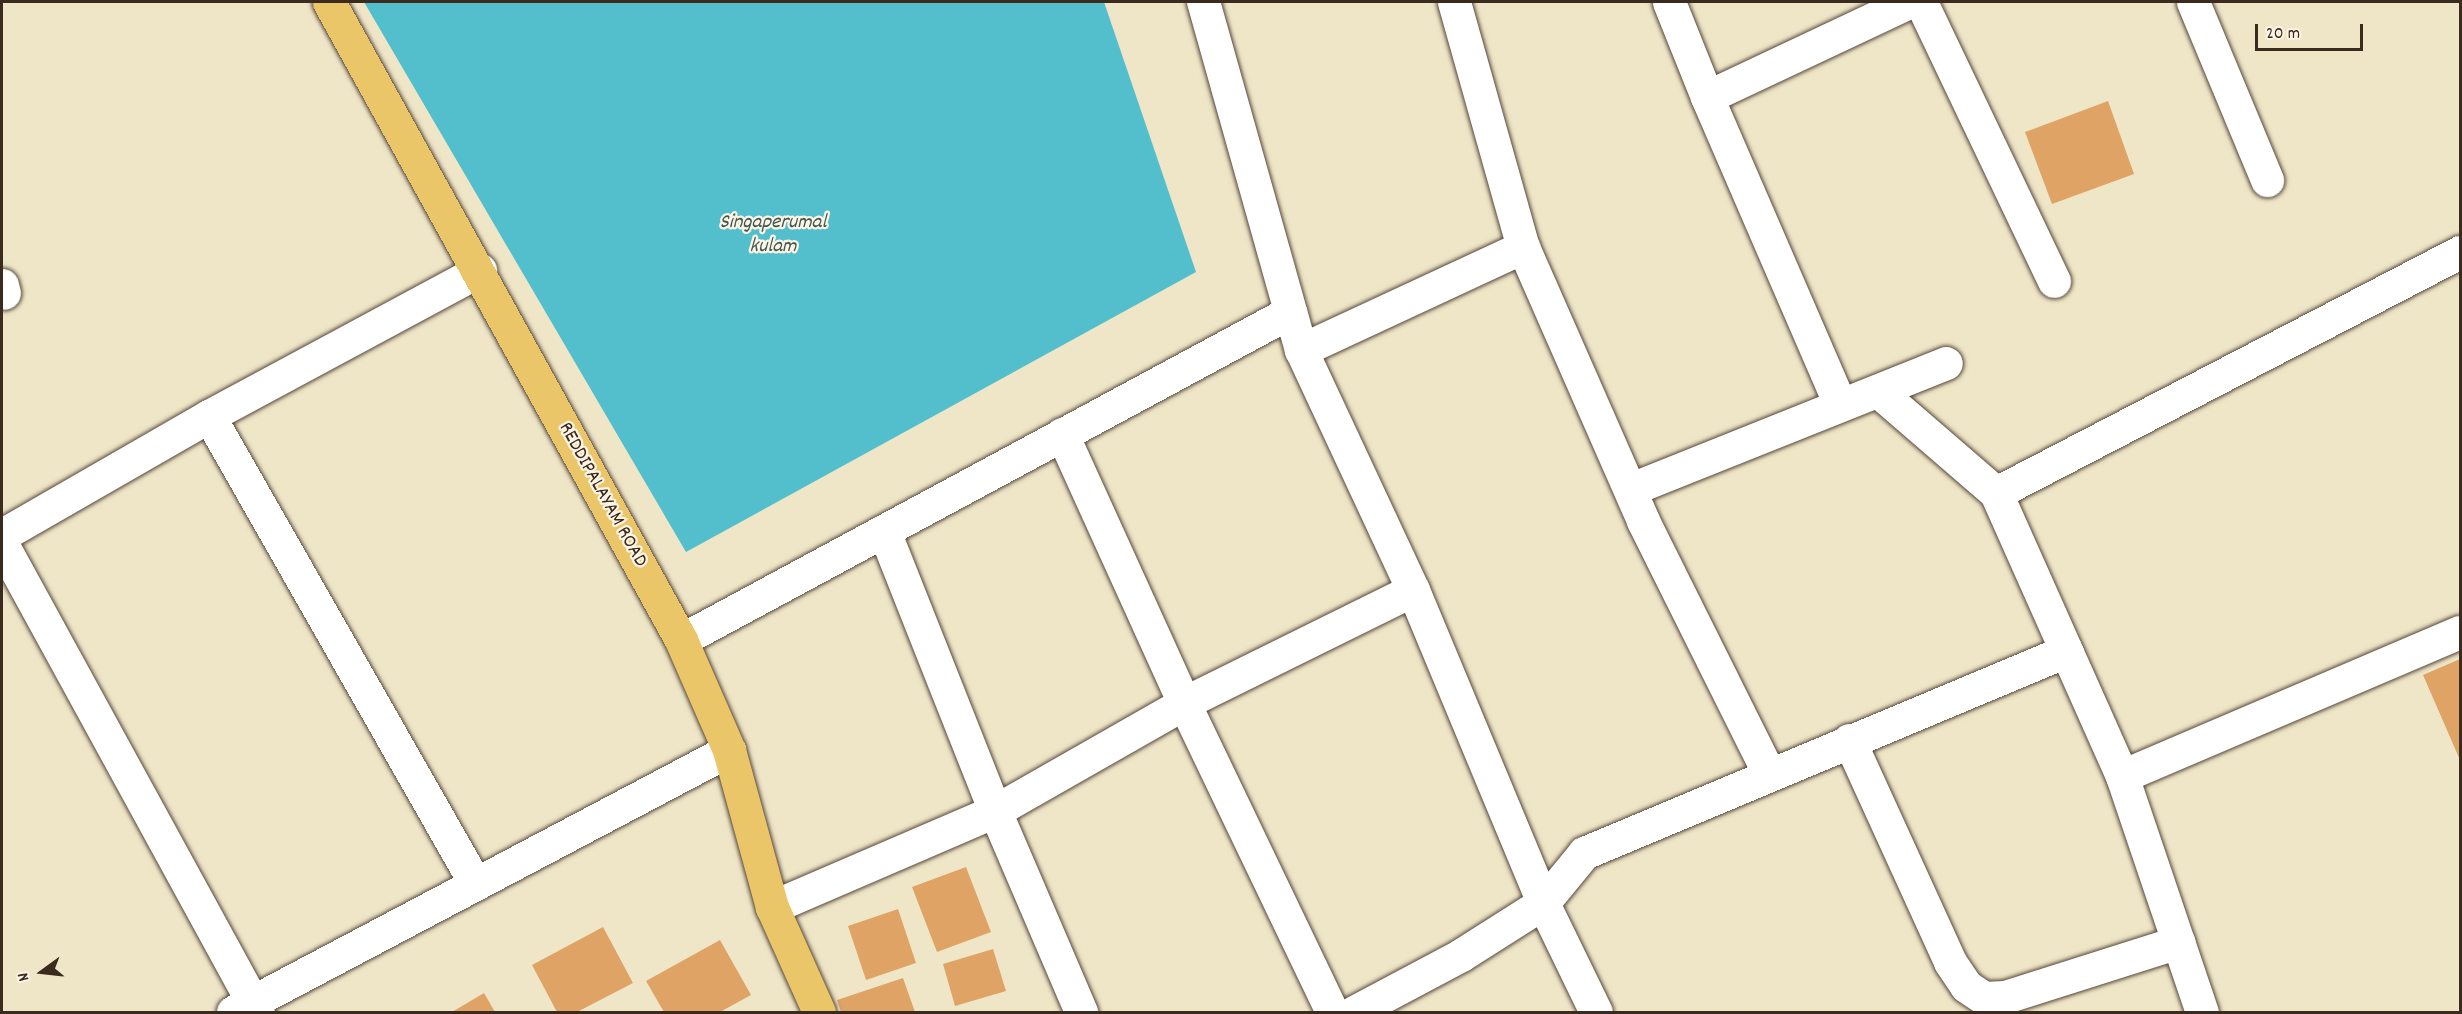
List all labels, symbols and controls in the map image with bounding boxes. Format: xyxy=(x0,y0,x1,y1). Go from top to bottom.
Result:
scale bar xyxy=(2258,12,2366,50)
text: 20 m xyxy=(2266,22,2300,47)
water label: Singaperumal kulam xyxy=(720,210,826,260)
street label: REDDIPALAYAM ROAD xyxy=(552,418,652,572)
north arrow xyxy=(12,942,72,1002)
text: N xyxy=(12,970,36,984)

